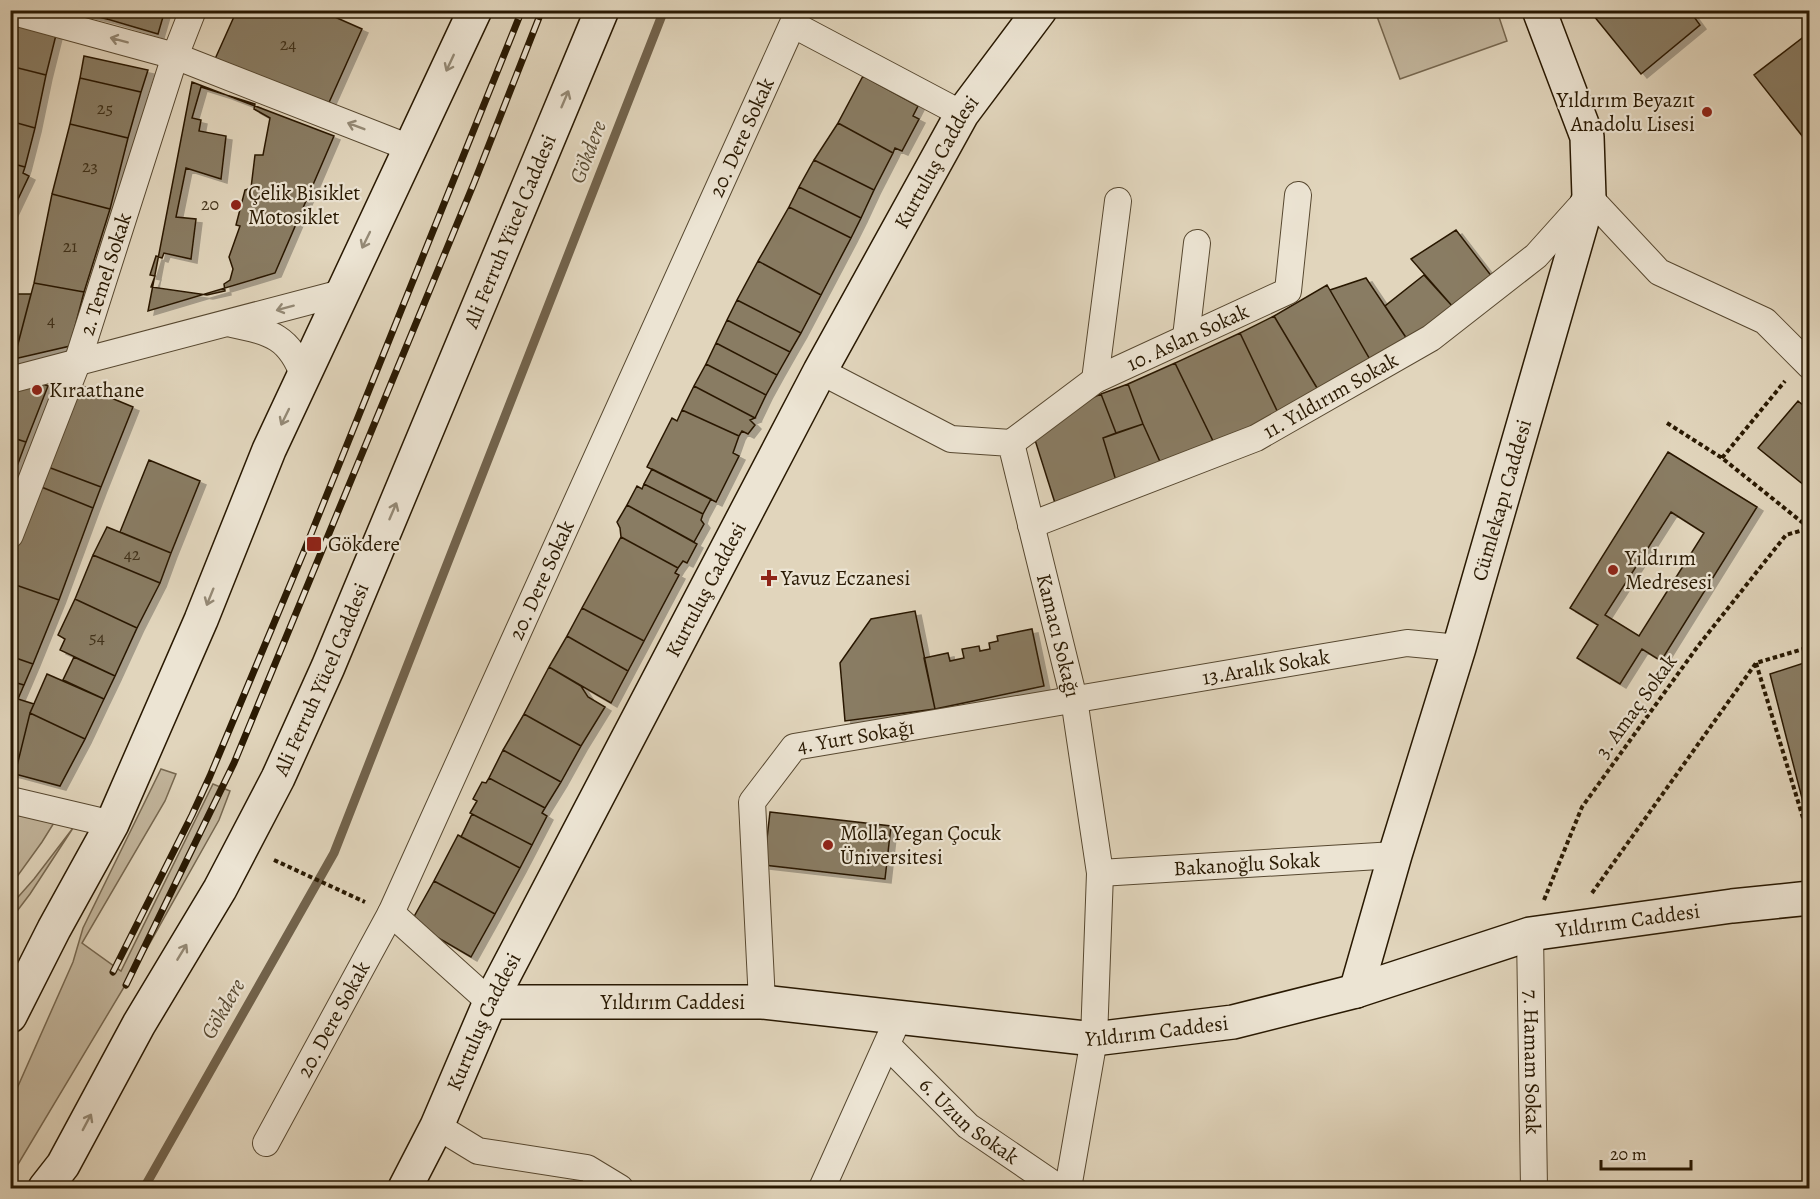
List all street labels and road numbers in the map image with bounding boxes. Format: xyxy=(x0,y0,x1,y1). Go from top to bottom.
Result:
street label: 20. Dere Sokak xyxy=(702,72,781,202)
street label: Kurtuluş Caddesi xyxy=(887,89,985,234)
street label: Ali Ferruh Yücel Caddesi xyxy=(456,130,563,333)
street label: 2. Temel Sokak xyxy=(73,209,138,339)
street label: 10. Aslan Sokak xyxy=(1122,297,1254,378)
street label: 11. Yıldırım Sokak xyxy=(1258,345,1404,445)
street label: Cümlekapı Caddesi xyxy=(1465,416,1538,584)
street label: 20. Dere Sokak xyxy=(502,515,581,644)
street label: Kurtuluş Caddesi xyxy=(659,517,753,662)
street label: Kamacı Sokağı xyxy=(1030,571,1087,700)
street label: Ali Ferruh Yücel Caddesi xyxy=(266,578,376,781)
street label: 13.Aralık Sokak xyxy=(1200,642,1332,692)
street label: 3. Amaç Sokak xyxy=(1589,648,1684,764)
street label: 4. Yurt Sokağı xyxy=(795,713,916,760)
street label: Bakanoğlu Sokak xyxy=(1173,846,1321,882)
street label: Yıldırım Caddesi xyxy=(1554,897,1702,944)
street label: Kurtuluş Caddesi xyxy=(440,948,527,1095)
street label: 20. Dere Sokak xyxy=(290,956,377,1082)
street label: Yıldırım Caddesi xyxy=(600,988,745,1016)
street label: 7. Hamam Sokak xyxy=(1517,989,1547,1135)
street label: Yıldırım Caddesi xyxy=(1082,1009,1230,1053)
street label: 6. Uzun Sokak xyxy=(913,1071,1025,1171)

